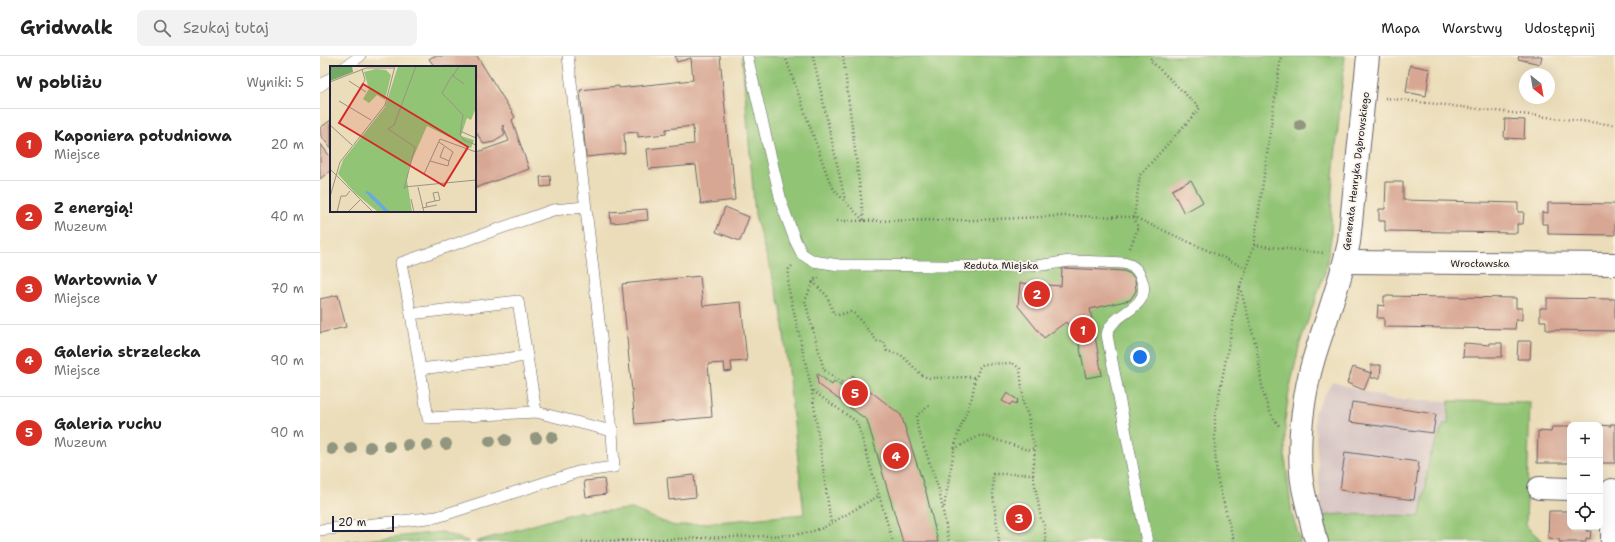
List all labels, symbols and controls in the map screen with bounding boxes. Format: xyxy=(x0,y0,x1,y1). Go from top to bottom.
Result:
search box xyxy=(137,10,417,46)
text: Gridwalk xyxy=(20,15,113,40)
icon: search xyxy=(151,17,173,39)
text: Szukaj tutaj xyxy=(183,18,269,38)
text: Mapa xyxy=(1381,19,1420,37)
text: Warstwy xyxy=(1442,19,1502,37)
text: Udostępnij xyxy=(1524,19,1595,37)
inset map xyxy=(330,66,476,212)
north arrow xyxy=(1519,68,1555,104)
text: W pobliżu xyxy=(16,71,102,93)
text: Wyniki: 5 xyxy=(247,74,304,91)
street label: Generała Henryka Dąbrowskiego xyxy=(1340,91,1372,251)
text: Kaponiera południowa xyxy=(54,126,232,146)
text: 1 xyxy=(26,136,32,153)
text: 20 m xyxy=(271,136,304,153)
text: Miejsce xyxy=(54,146,100,163)
text: Z energią! xyxy=(54,198,133,218)
text: 2 xyxy=(24,208,34,225)
text: 40 m xyxy=(270,208,304,225)
text: Muzeum xyxy=(54,218,107,235)
street label: Wrocławska xyxy=(1451,257,1510,270)
street label: Reduta Miejska xyxy=(964,259,1039,272)
text: Wartownia V xyxy=(54,270,157,290)
pin: 2 xyxy=(1024,279,1050,309)
text: 3 xyxy=(24,280,34,297)
text: 70 m xyxy=(270,280,304,297)
text: Miejsce xyxy=(54,290,100,307)
pin: 1 xyxy=(1070,315,1096,345)
text: Galeria strzelecka xyxy=(54,342,201,362)
your location xyxy=(1130,347,1150,367)
text: 4 xyxy=(24,352,34,369)
text: 90 m xyxy=(270,352,304,369)
text: Miejsce xyxy=(54,362,100,379)
pin: 5 xyxy=(842,378,868,408)
text: Galeria ruchu xyxy=(54,414,162,434)
map controls xyxy=(1567,422,1603,530)
button: + xyxy=(1567,422,1603,458)
text: 5 xyxy=(25,424,33,441)
text: 90 m xyxy=(270,424,304,441)
text: Muzeum xyxy=(54,434,107,451)
pin: 4 xyxy=(883,441,909,471)
button: − xyxy=(1567,458,1603,494)
button: locate xyxy=(1567,494,1603,530)
pin: 3 xyxy=(1006,503,1032,533)
scale bar xyxy=(332,514,394,533)
text: 20 m xyxy=(338,515,366,530)

